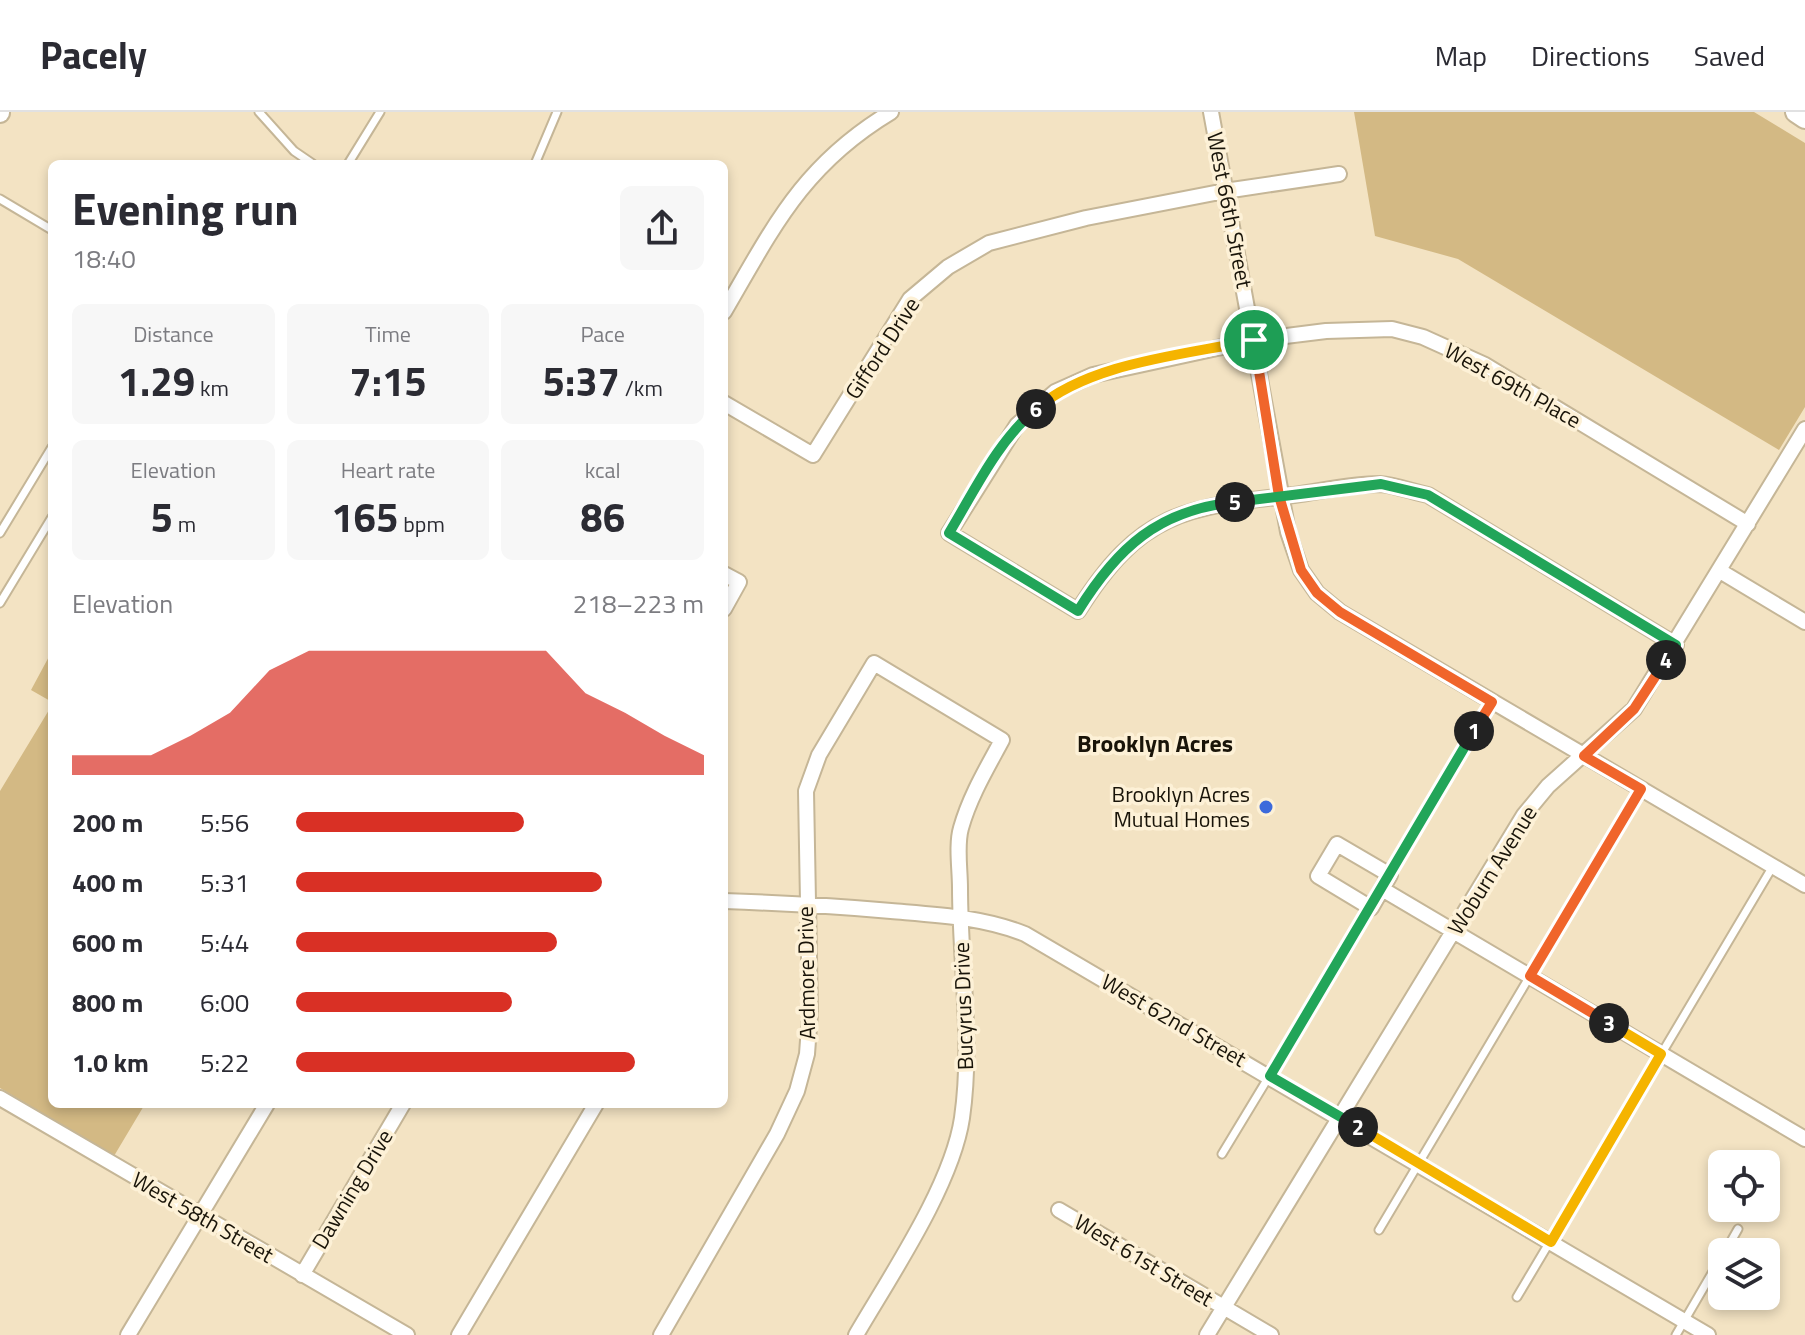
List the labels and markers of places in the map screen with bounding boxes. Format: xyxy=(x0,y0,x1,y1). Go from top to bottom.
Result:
pin xyxy=(1220,306,1288,374)
pin: 6 xyxy=(1016,389,1056,429)
pin: 5 xyxy=(1215,482,1255,522)
pin: 4 xyxy=(1646,640,1686,680)
pin: 1 xyxy=(1454,711,1494,751)
place label: Brooklyn Acres Mutual Homes xyxy=(1112,777,1250,836)
marker: Brooklyn Acres Mutual Homes xyxy=(1257,798,1275,816)
pin: 3 xyxy=(1589,1003,1629,1043)
pin: 2 xyxy=(1338,1107,1378,1147)

